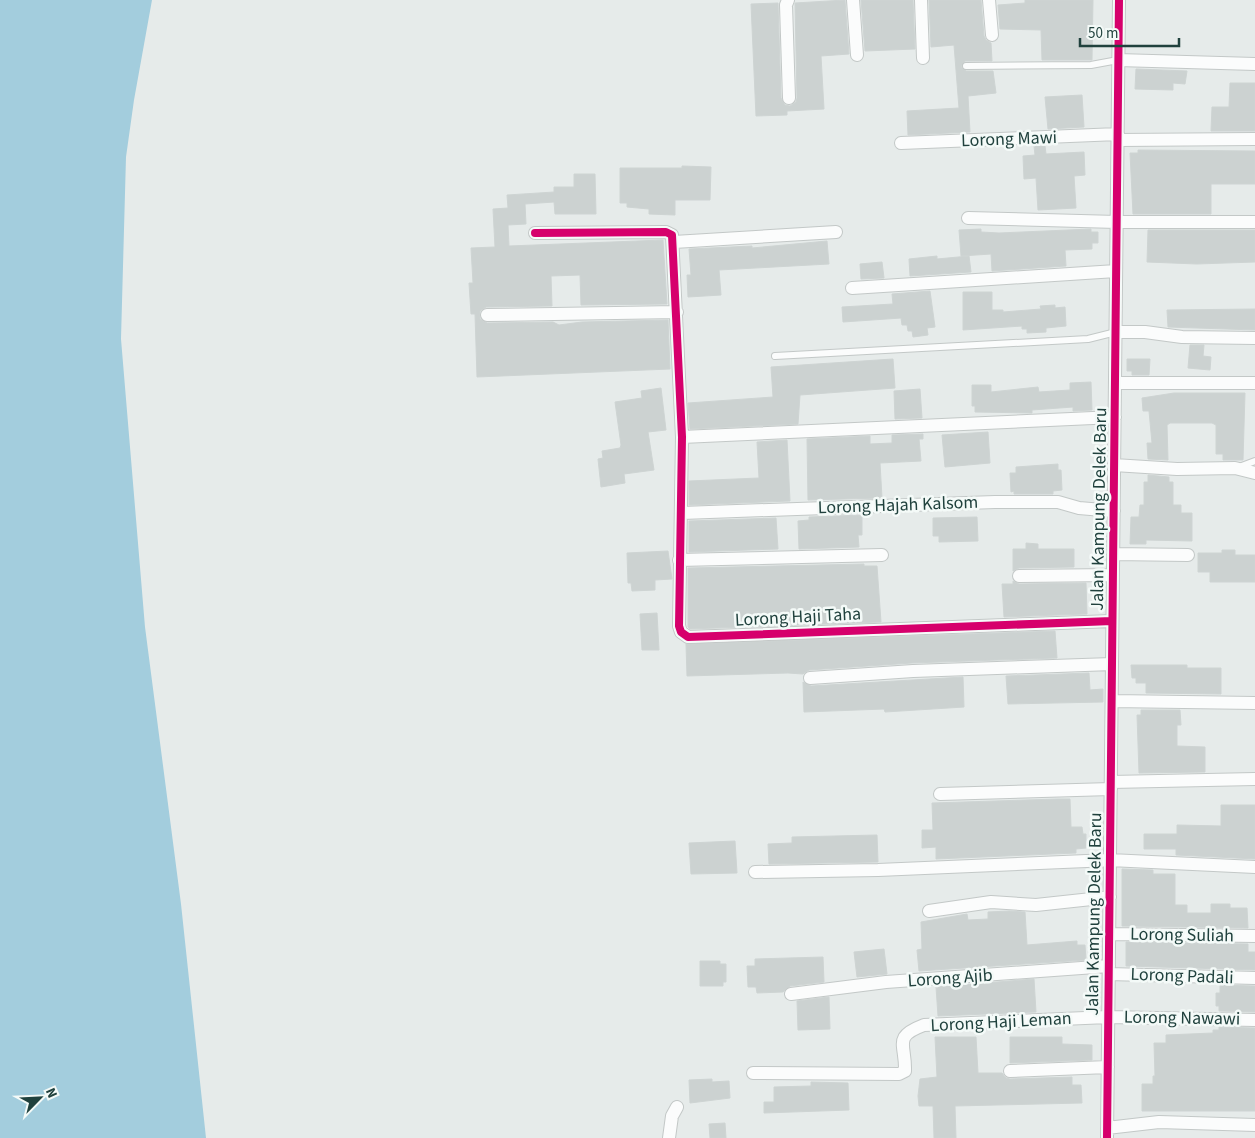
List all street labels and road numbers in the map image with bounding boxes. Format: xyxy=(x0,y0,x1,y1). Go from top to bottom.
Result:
street label: Lorong Mawi xyxy=(961,125,1057,153)
street label: Jalan Kampung Delek Baru xyxy=(1085,407,1113,611)
street label: Lorong Hajah Kalsom xyxy=(817,490,979,520)
street label: Lorong Haji Taha xyxy=(734,601,862,633)
street label: Jalan Kampung Delek Baru xyxy=(1080,812,1108,1016)
street label: Lorong Suliah xyxy=(1130,922,1234,948)
street label: Lorong Padali xyxy=(1130,962,1234,990)
street label: Lorong Ajib xyxy=(907,963,993,993)
street label: Lorong Nawawi xyxy=(1124,1004,1240,1032)
street label: Lorong Haji Leman xyxy=(930,1006,1072,1038)

